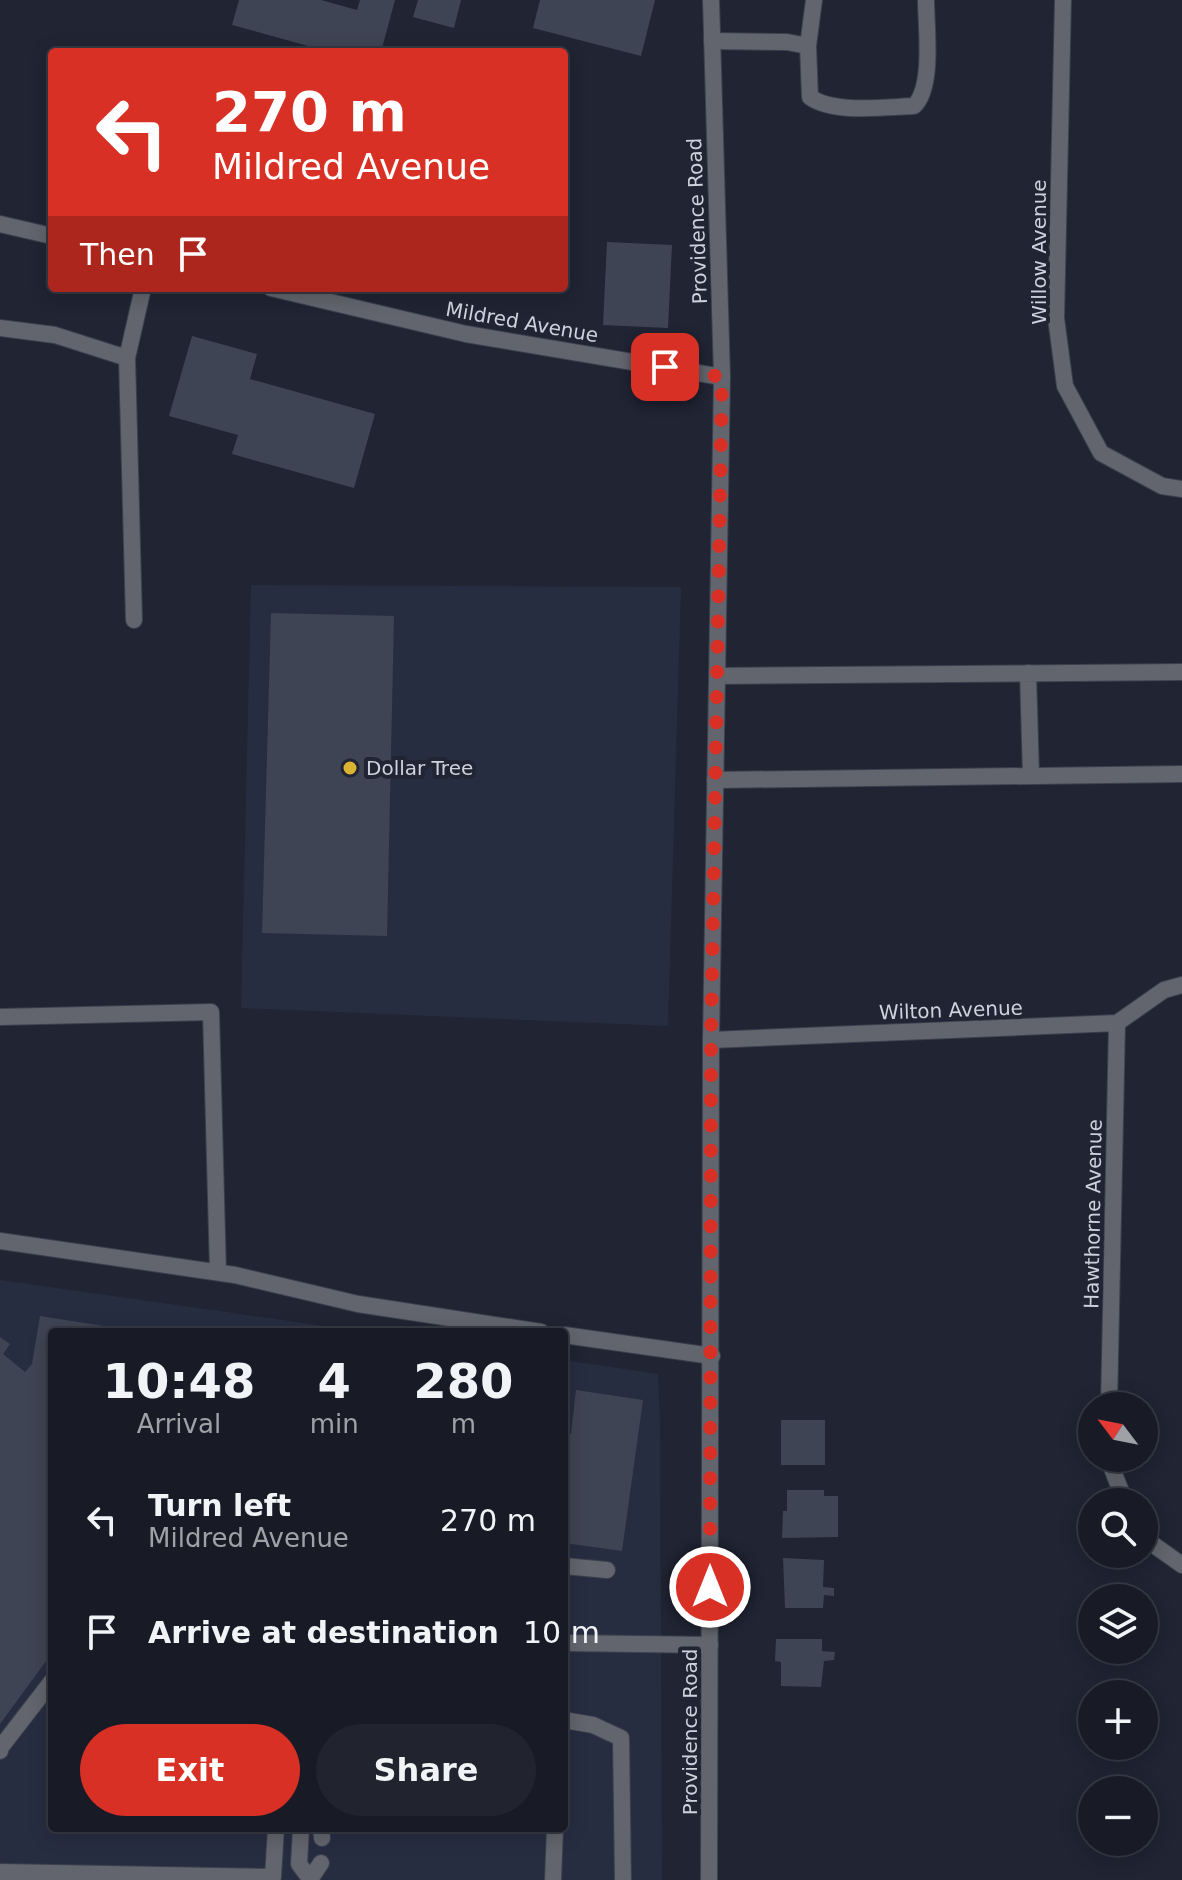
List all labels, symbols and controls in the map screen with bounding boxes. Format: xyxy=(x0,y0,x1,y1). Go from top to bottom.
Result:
text: 270 m xyxy=(212,79,407,144)
icon: left xyxy=(80,80,184,184)
street label: Providence Road xyxy=(682,137,712,305)
text: Mildred Avenue xyxy=(212,146,490,187)
street label: Willow Avenue xyxy=(1027,179,1051,325)
icon: arrive xyxy=(171,232,215,276)
text: Then xyxy=(80,237,155,272)
street label: Mildred Avenue xyxy=(444,297,600,347)
pin xyxy=(631,333,699,401)
icon: arrive xyxy=(643,345,687,389)
place label: Dollar Tree xyxy=(366,756,473,780)
marker: Dollar Tree xyxy=(341,759,359,777)
street label: Wilton Avenue xyxy=(879,995,1023,1025)
street label: Hawthorne Avenue xyxy=(1079,1119,1107,1309)
text: 10:48 xyxy=(102,1353,255,1409)
text: 4 xyxy=(318,1353,351,1409)
text: 280 xyxy=(413,1353,513,1409)
north arrow xyxy=(1078,1392,1158,1472)
map controls xyxy=(1078,1392,1158,1856)
text: Arrival xyxy=(137,1409,221,1439)
text: min xyxy=(310,1409,359,1439)
text: m xyxy=(451,1409,476,1439)
text: Turn left xyxy=(148,1488,291,1523)
button: search xyxy=(1078,1488,1158,1568)
icon: left xyxy=(80,1498,124,1542)
text: 270 m xyxy=(440,1503,536,1538)
text: Mildred Avenue xyxy=(148,1523,349,1553)
position arrow xyxy=(668,1545,752,1629)
button: layers xyxy=(1078,1584,1158,1664)
icon: arrive xyxy=(80,1610,124,1654)
text: Arrive at destination xyxy=(148,1615,499,1650)
text: 10 m xyxy=(523,1615,600,1650)
street label: Providence Road xyxy=(678,1649,702,1815)
button: + xyxy=(1078,1680,1158,1760)
button: Exit xyxy=(80,1724,300,1816)
button: Share xyxy=(316,1724,536,1816)
button: − xyxy=(1078,1776,1158,1856)

